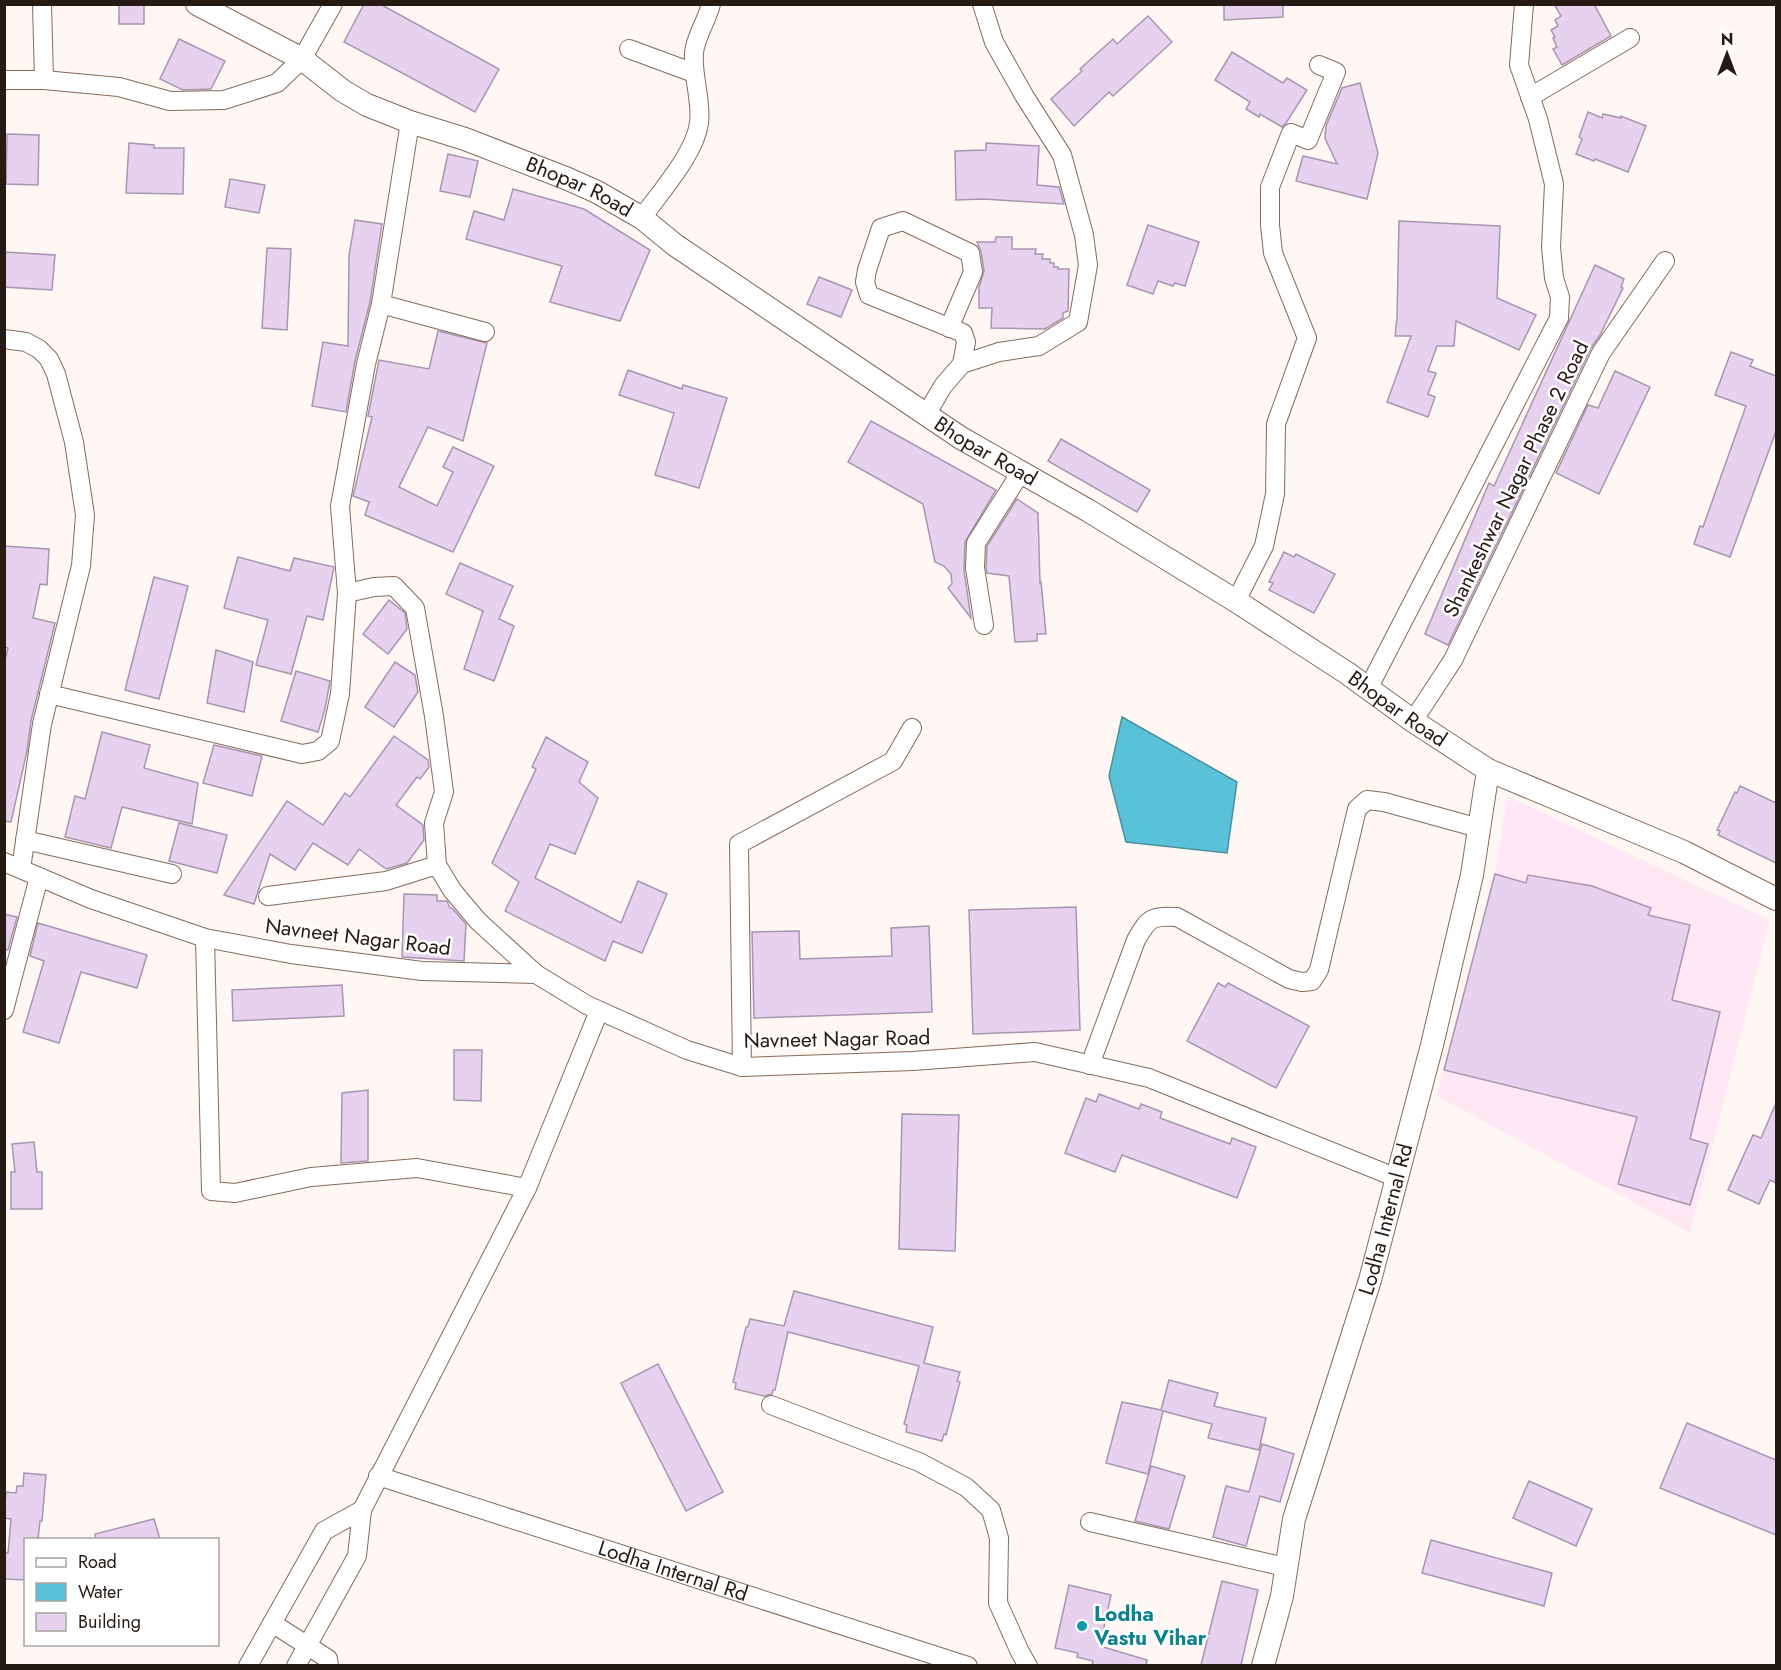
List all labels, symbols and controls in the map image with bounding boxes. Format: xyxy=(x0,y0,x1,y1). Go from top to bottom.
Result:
north arrow xyxy=(1697,24,1757,84)
text: N xyxy=(1721,28,1733,51)
street label: Bhopar Road xyxy=(521,149,638,225)
street label: Shankeshwar Nagar Phase 2 Road xyxy=(1436,336,1596,622)
street label: Bhopar Road xyxy=(928,409,1043,493)
street label: Bhopar Road xyxy=(1342,663,1453,754)
street label: Navneet Nagar Road xyxy=(263,911,453,963)
street label: Navneet Nagar Road xyxy=(743,1022,931,1056)
street label: Lodha Internal Rd xyxy=(1351,1140,1420,1299)
street label: Lodha Internal Rd xyxy=(594,1533,752,1609)
legend xyxy=(24,1538,219,1646)
text: Road xyxy=(78,1549,117,1575)
text: Water xyxy=(78,1579,123,1605)
place label: Lodha Vastu Vihar xyxy=(1093,1599,1207,1653)
text: Building xyxy=(78,1609,141,1635)
marker: Lodha Vastu Vihar xyxy=(1075,1619,1089,1633)

